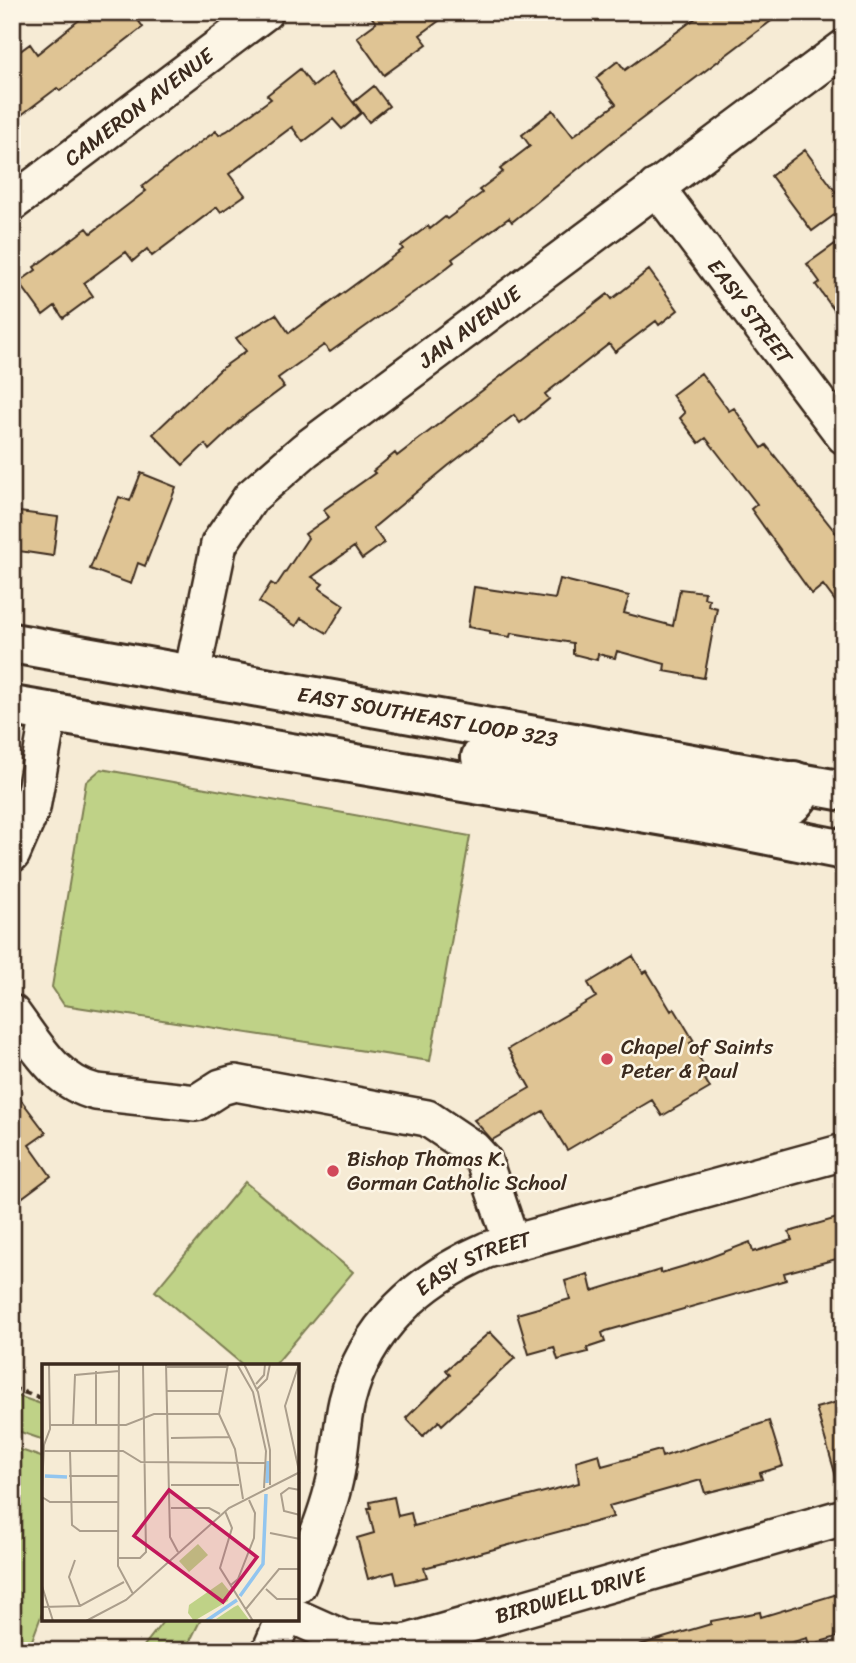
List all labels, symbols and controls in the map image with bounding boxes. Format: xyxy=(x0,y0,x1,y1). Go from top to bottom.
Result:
street label: CAMERON AVENUE xyxy=(55,37,223,177)
street label: EASY STREET xyxy=(697,250,804,374)
street label: JAN AVENUE xyxy=(409,275,531,379)
street label: EAST SOUTHEAST LOOP 323 xyxy=(294,675,561,759)
place label: Chapel of Saints Peter & Paul xyxy=(621,1028,773,1090)
marker: Chapel of Saints Peter & Paul xyxy=(599,1051,615,1067)
place label: Bishop Thomas K. Gorman Catholic School xyxy=(347,1140,568,1202)
marker: Bishop Thomas K. Gorman Catholic School xyxy=(325,1163,341,1179)
street label: EASY STREET xyxy=(406,1219,537,1306)
inset map xyxy=(42,1364,299,1621)
street label: BIRDWELL DRIVE xyxy=(491,1555,652,1635)

